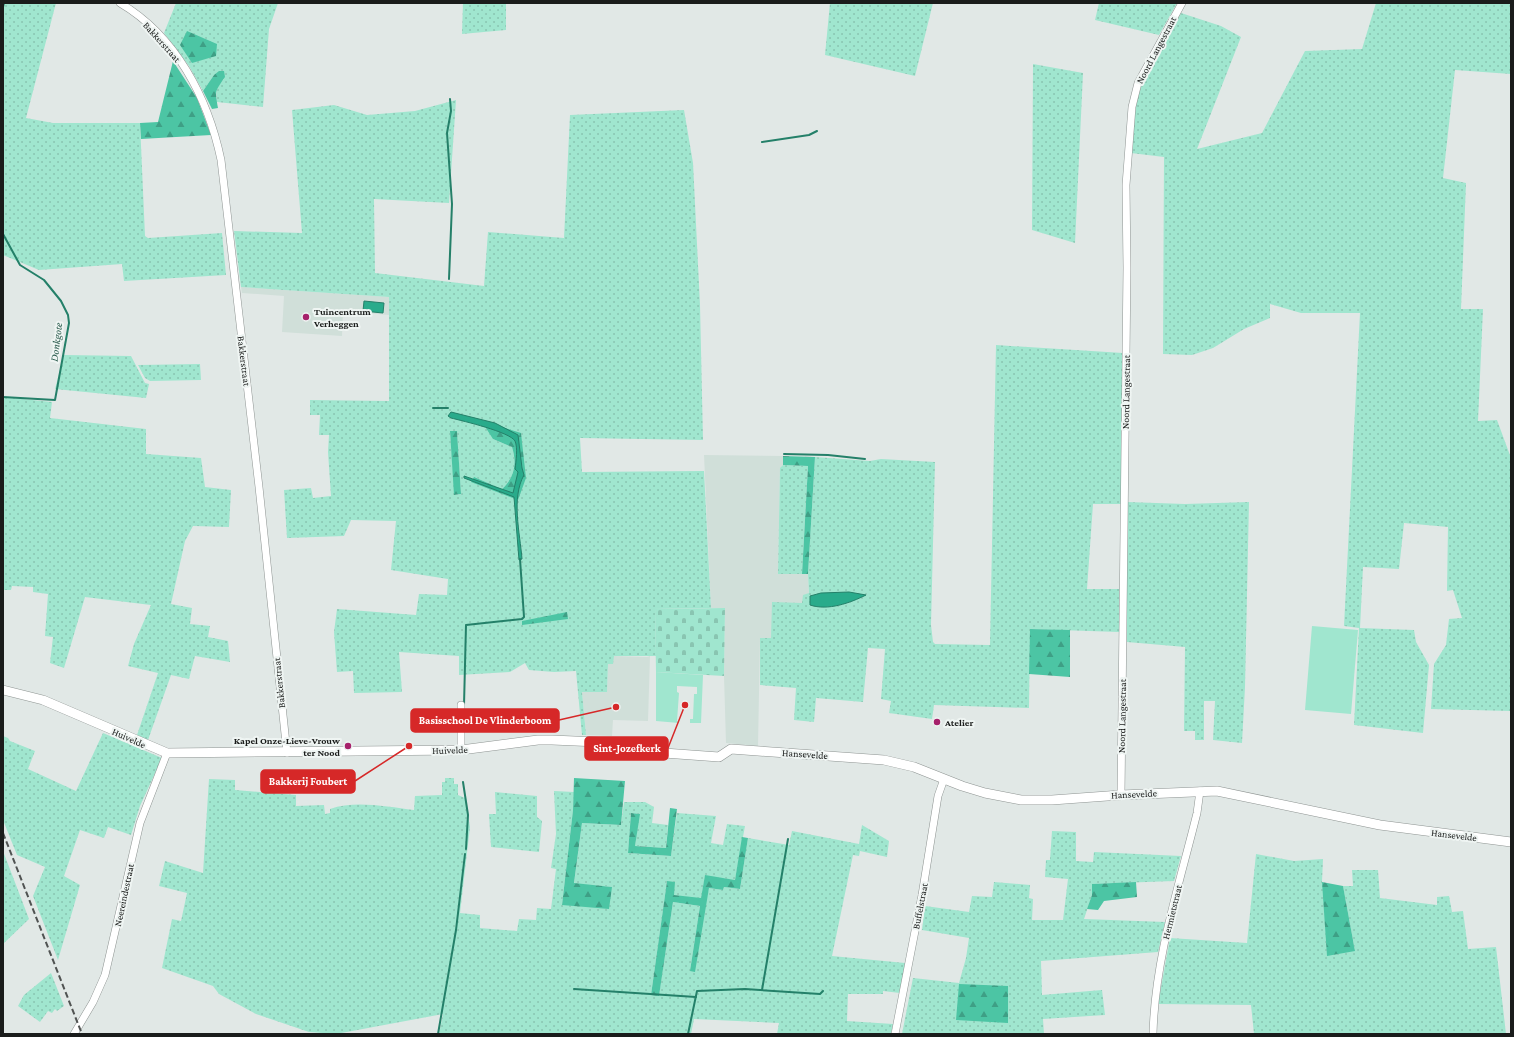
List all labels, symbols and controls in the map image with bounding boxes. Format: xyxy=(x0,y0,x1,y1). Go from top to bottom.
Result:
street label: Noord Langestraat xyxy=(1134,14,1179,85)
street label: Bakkerstraat xyxy=(141,20,183,65)
place label: Tuincentrum Verheggen xyxy=(313,306,371,329)
marker: Tuincentrum Verheggen xyxy=(301,312,311,322)
water label: Donkgote xyxy=(48,321,65,362)
street label: Bakkerstraat xyxy=(235,335,253,387)
street label: Noord Langestraat xyxy=(1120,354,1132,429)
street label: Bakkerstraat xyxy=(271,657,287,709)
street label: Noord Langestraat xyxy=(1116,678,1128,753)
callout: Basisschool De Vlinderboom xyxy=(411,709,559,732)
text: Basisschool De Vlinderboom xyxy=(419,714,552,726)
marker: Atelier xyxy=(932,717,942,727)
place label: Atelier xyxy=(944,717,973,728)
street label: Huivelde xyxy=(110,726,148,751)
place label: Kapel Onze-Lieve-Vrouw ter Nood xyxy=(234,735,341,758)
callout: Sint-Jozefkerk xyxy=(585,737,668,760)
marker: Kapel Onze-Lieve-Vrouw ter Nood xyxy=(343,741,353,751)
text: Sint-Jozefkerk xyxy=(593,742,662,754)
street label: Huivelde xyxy=(432,744,469,756)
street label: Hansevelde xyxy=(782,747,829,761)
callout: Bakkerij Foubert xyxy=(261,770,355,793)
text: Bakkerij Foubert xyxy=(269,775,347,788)
street label: Hansevelde xyxy=(1111,787,1158,801)
street label: Hansevelde xyxy=(1430,827,1478,843)
street label: Neereindestraat xyxy=(112,862,136,927)
street label: Buffelstraat xyxy=(910,881,930,930)
street label: Hermietstraat xyxy=(1160,883,1184,940)

